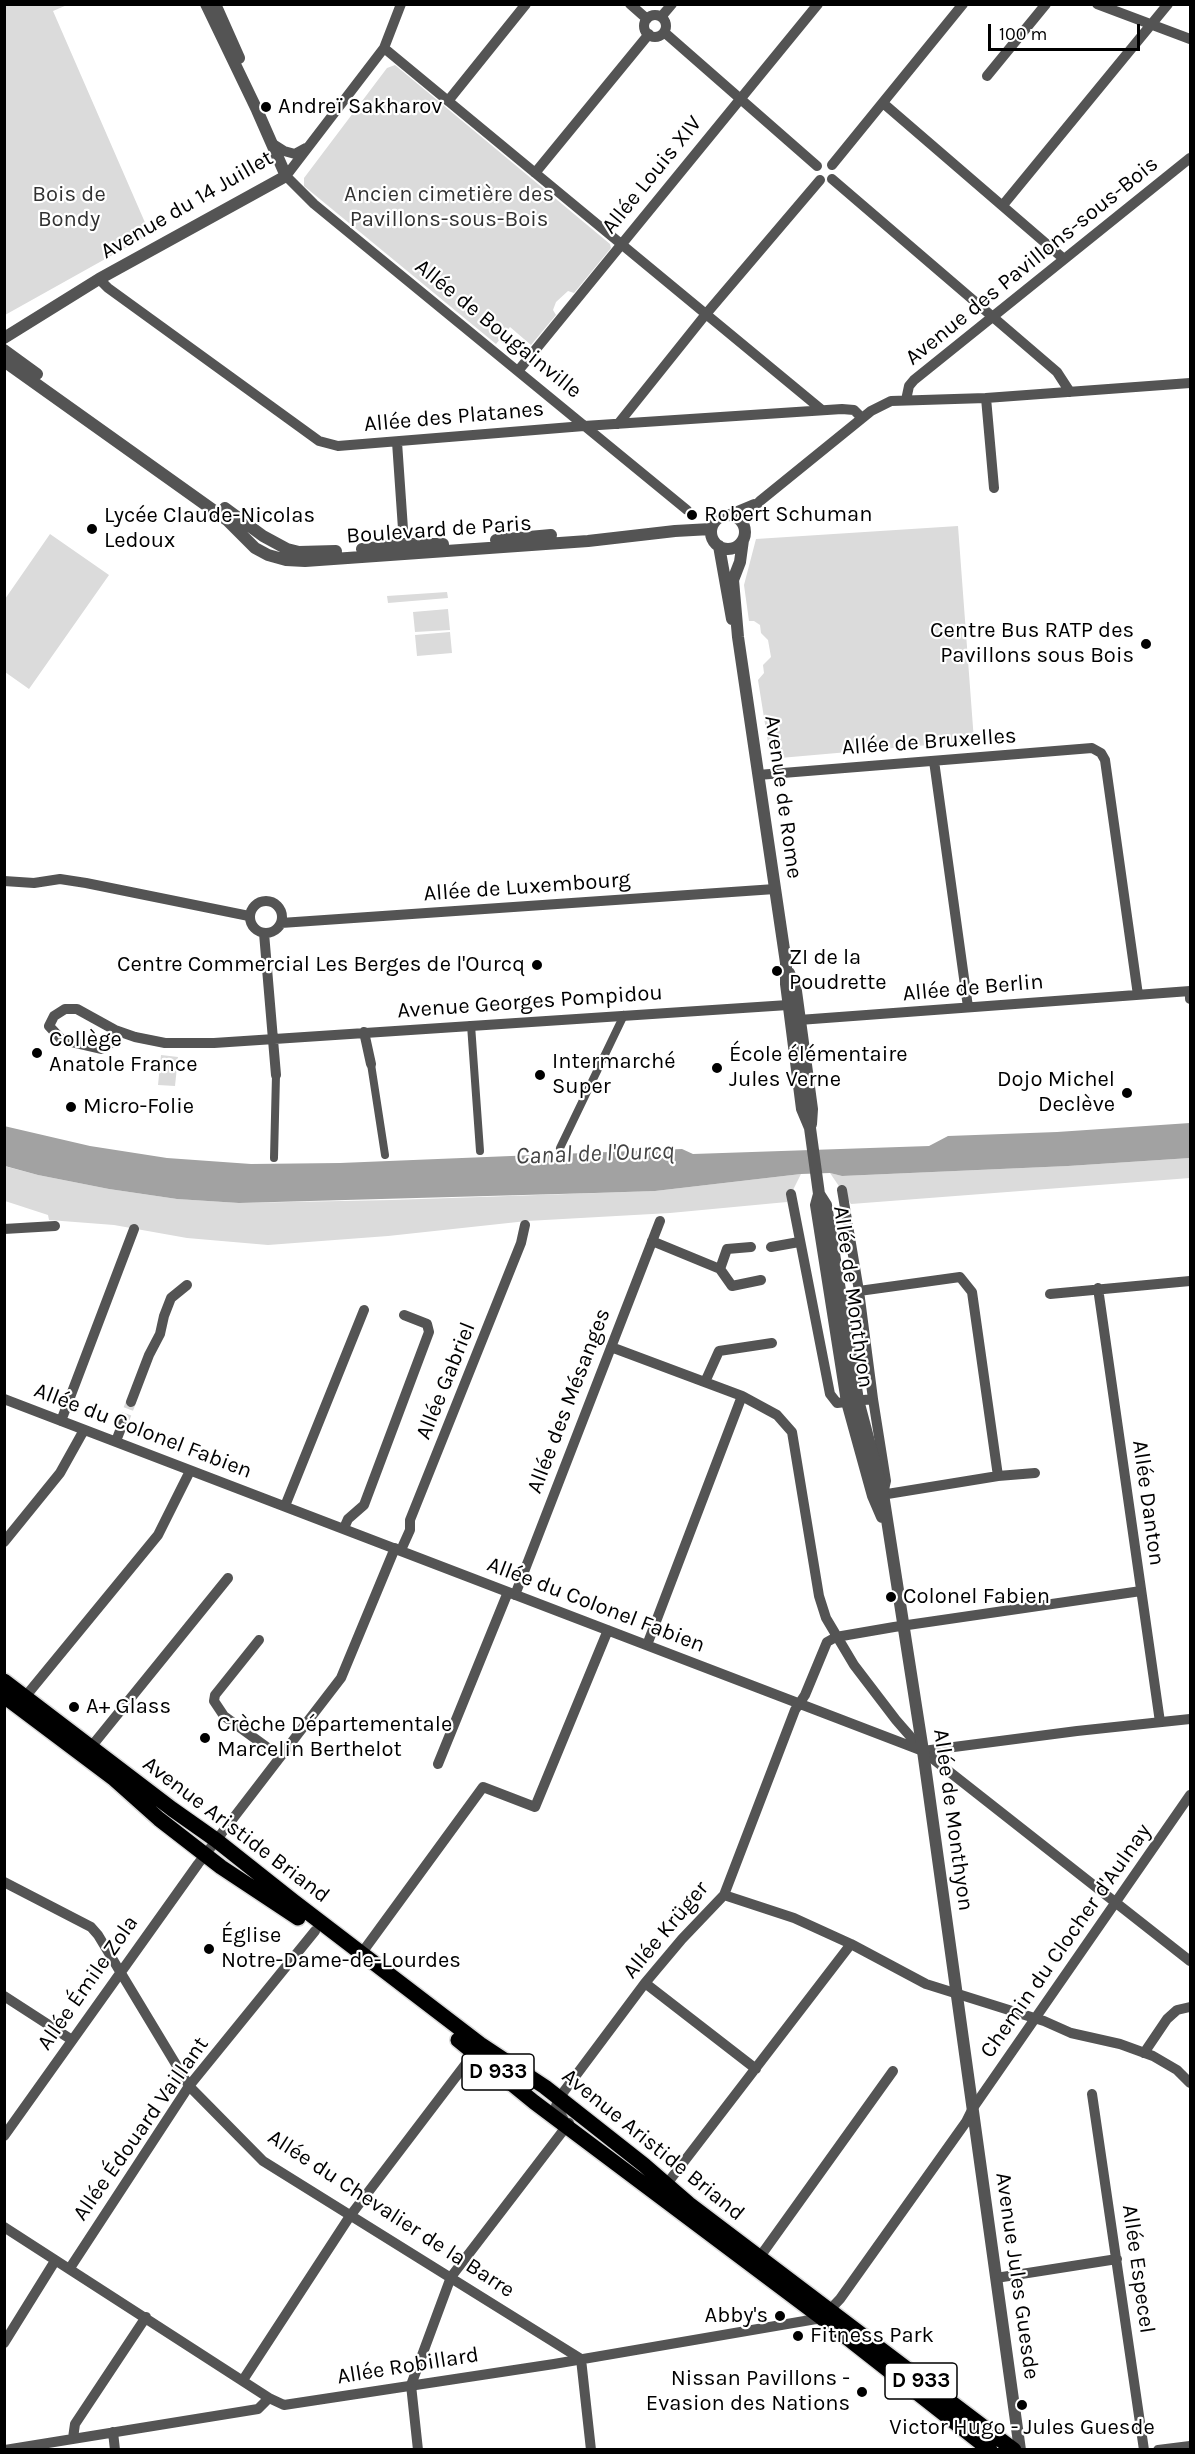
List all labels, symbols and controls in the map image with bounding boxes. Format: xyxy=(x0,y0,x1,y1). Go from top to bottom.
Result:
scale bar xyxy=(991,12,1142,50)
text: 100 m xyxy=(999,23,1047,45)
place label: Andreï Sakharov xyxy=(278,94,442,120)
marker: Andreï Sakharov xyxy=(259,100,273,114)
street label: Allée Louis XIV xyxy=(596,111,708,239)
street label: Avenue du 14 Juillet xyxy=(96,145,278,265)
street label: Avenue des Pavillons-sous-Bois xyxy=(900,151,1164,371)
park label: Bois de Bondy xyxy=(32,182,106,234)
park label: Ancien cimetière des Pavillons-sous-Bois xyxy=(344,182,554,234)
street label: Allée de Bougainville xyxy=(409,254,587,404)
street label: Allée des Platanes xyxy=(363,396,545,438)
place label: Robert Schuman xyxy=(704,502,872,528)
place label: Lycée Claude-Nicolas Ledoux xyxy=(104,503,315,554)
marker: Robert Schuman xyxy=(685,508,699,522)
street label: Boulevard de Paris xyxy=(345,510,533,550)
marker: Lycée Claude-Nicolas Ledoux xyxy=(85,522,99,536)
place label: Centre Bus RATP des Pavillons sous Bois xyxy=(930,618,1134,670)
marker: Centre Bus RATP des Pavillons sous Bois xyxy=(1139,637,1153,651)
street label: Avenue de Rome xyxy=(758,714,808,880)
street label: Allée de Bruxelles xyxy=(841,723,1017,761)
street label: Allée de Luxembourg xyxy=(423,867,631,907)
place label: ZI de la Poudrette xyxy=(789,945,887,996)
place label: Centre Commercial Les Berges de l'Ourcq xyxy=(117,952,525,978)
marker: Centre Commercial Les Berges de l'Ourcq xyxy=(530,958,544,972)
marker: ZI de la Poudrette xyxy=(770,964,784,978)
street label: Allée de Berlin xyxy=(901,969,1045,1007)
street label: Avenue Georges Pompidou xyxy=(397,980,663,1024)
place label: Collège Anatole France xyxy=(49,1027,198,1078)
place label: École élémentaire Jules Verne xyxy=(729,1042,908,1094)
marker: Collège Anatole France xyxy=(30,1046,44,1060)
place label: Intermarché Super xyxy=(552,1049,676,1100)
marker: École élémentaire Jules Verne xyxy=(710,1061,724,1075)
place label: Dojo Michel Declève xyxy=(997,1067,1115,1118)
marker: Intermarché Super xyxy=(533,1068,547,1082)
marker: Dojo Michel Declève xyxy=(1120,1086,1134,1100)
place label: Micro-Folie xyxy=(83,1094,194,1120)
marker: Micro-Folie xyxy=(64,1100,78,1114)
water label: Canal de l'Ourcq xyxy=(515,1137,675,1171)
street label: Allée de Monthyon xyxy=(827,1204,879,1390)
street label: Allée des Mésanges xyxy=(522,1305,616,1497)
street label: Allée Gabriel xyxy=(411,1319,481,1443)
street label: Allée du Colonel Fabien xyxy=(30,1377,256,1485)
street label: Allée Danton xyxy=(1126,1439,1170,1567)
street label: Allée du Colonel Fabien xyxy=(483,1551,709,1659)
place label: Colonel Fabien xyxy=(903,1584,1050,1610)
marker: Colonel Fabien xyxy=(884,1590,898,1604)
place label: A+ Glass xyxy=(86,1694,171,1720)
marker: A+ Glass xyxy=(67,1700,81,1714)
place label: Crèche Départementale Marcelin Berthelot xyxy=(217,1712,452,1764)
street label: Allée de Monthyon xyxy=(927,1727,979,1913)
marker: Crèche Départementale Marcelin Berthelot xyxy=(198,1731,212,1745)
street label: Avenue Aristide Briand xyxy=(137,1751,335,1909)
street label: Chemin du Clocher d'Aulnay xyxy=(975,1819,1157,2063)
street label: Allée Krüger xyxy=(618,1876,714,1984)
street label: Allée Émile Zola xyxy=(32,1911,144,2055)
place label: Église Notre-Dame-de-Lourdes xyxy=(221,1923,461,1975)
marker: Église Notre-Dame-de-Lourdes xyxy=(202,1942,216,1956)
street label: Allée Édouard Vaillant xyxy=(68,2032,214,2226)
road number: D 933 xyxy=(462,2054,534,2090)
street label: Avenue Aristide Briand xyxy=(556,2063,750,2227)
street label: Allée du Chevalier de la Barre xyxy=(263,2124,519,2304)
street label: Avenue Jules Guesde xyxy=(989,2171,1045,2381)
street label: Allée Especel xyxy=(1116,2203,1160,2335)
place label: Abby's xyxy=(705,2303,768,2329)
marker: Abby's xyxy=(773,2309,787,2323)
place label: Fitness Park xyxy=(810,2323,934,2349)
marker: Fitness Park xyxy=(791,2329,805,2343)
street label: Allée Robillard xyxy=(335,2342,481,2390)
road number: D 933 xyxy=(885,2363,957,2399)
place label: Nissan Pavillons - Evasion des Nations xyxy=(646,2366,850,2418)
marker: Nissan Pavillons - Evasion des Nations xyxy=(855,2385,869,2399)
marker: Victor Hugo - Jules Guesde xyxy=(1015,2398,1029,2412)
place label: Victor Hugo - Jules Guesde xyxy=(889,2415,1155,2441)

